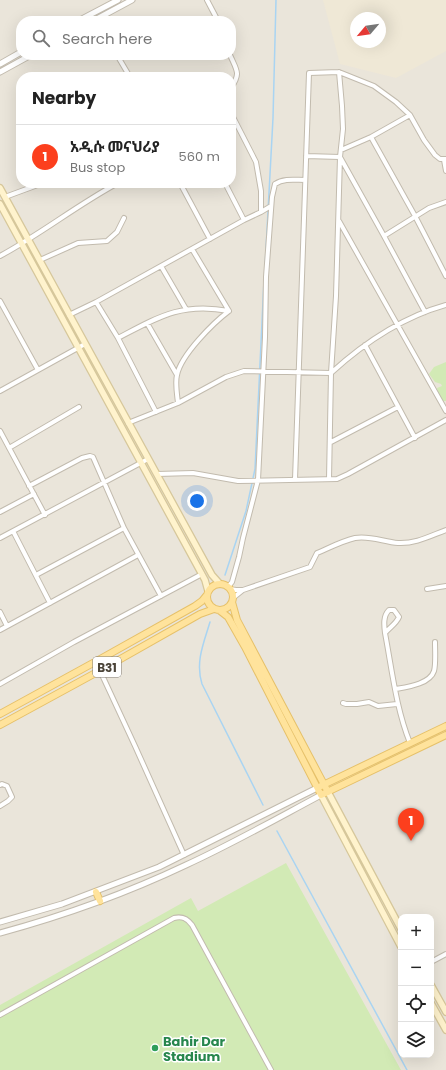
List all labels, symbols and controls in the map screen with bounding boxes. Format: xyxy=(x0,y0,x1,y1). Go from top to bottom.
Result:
north arrow xyxy=(350,12,386,48)
search box xyxy=(16,16,236,60)
icon: search xyxy=(30,27,52,49)
text: Search here xyxy=(62,28,152,49)
text: Nearby xyxy=(32,86,96,110)
text: አዲሱ መናህሪያ xyxy=(70,136,160,157)
text: 1 xyxy=(43,147,47,166)
text: 560 m xyxy=(179,147,220,166)
text: Bus stop xyxy=(70,158,125,177)
your location xyxy=(187,491,207,511)
road number: B31 xyxy=(93,657,121,677)
pin: 1 xyxy=(398,808,424,841)
map controls xyxy=(398,914,434,1058)
button: + xyxy=(398,914,434,950)
button: − xyxy=(398,950,434,986)
button: locate xyxy=(398,986,434,1022)
button: layers xyxy=(398,1022,434,1058)
place label: Bahir Dar Stadium xyxy=(163,1032,226,1066)
marker: Bahir Dar Stadium xyxy=(150,1043,160,1053)

